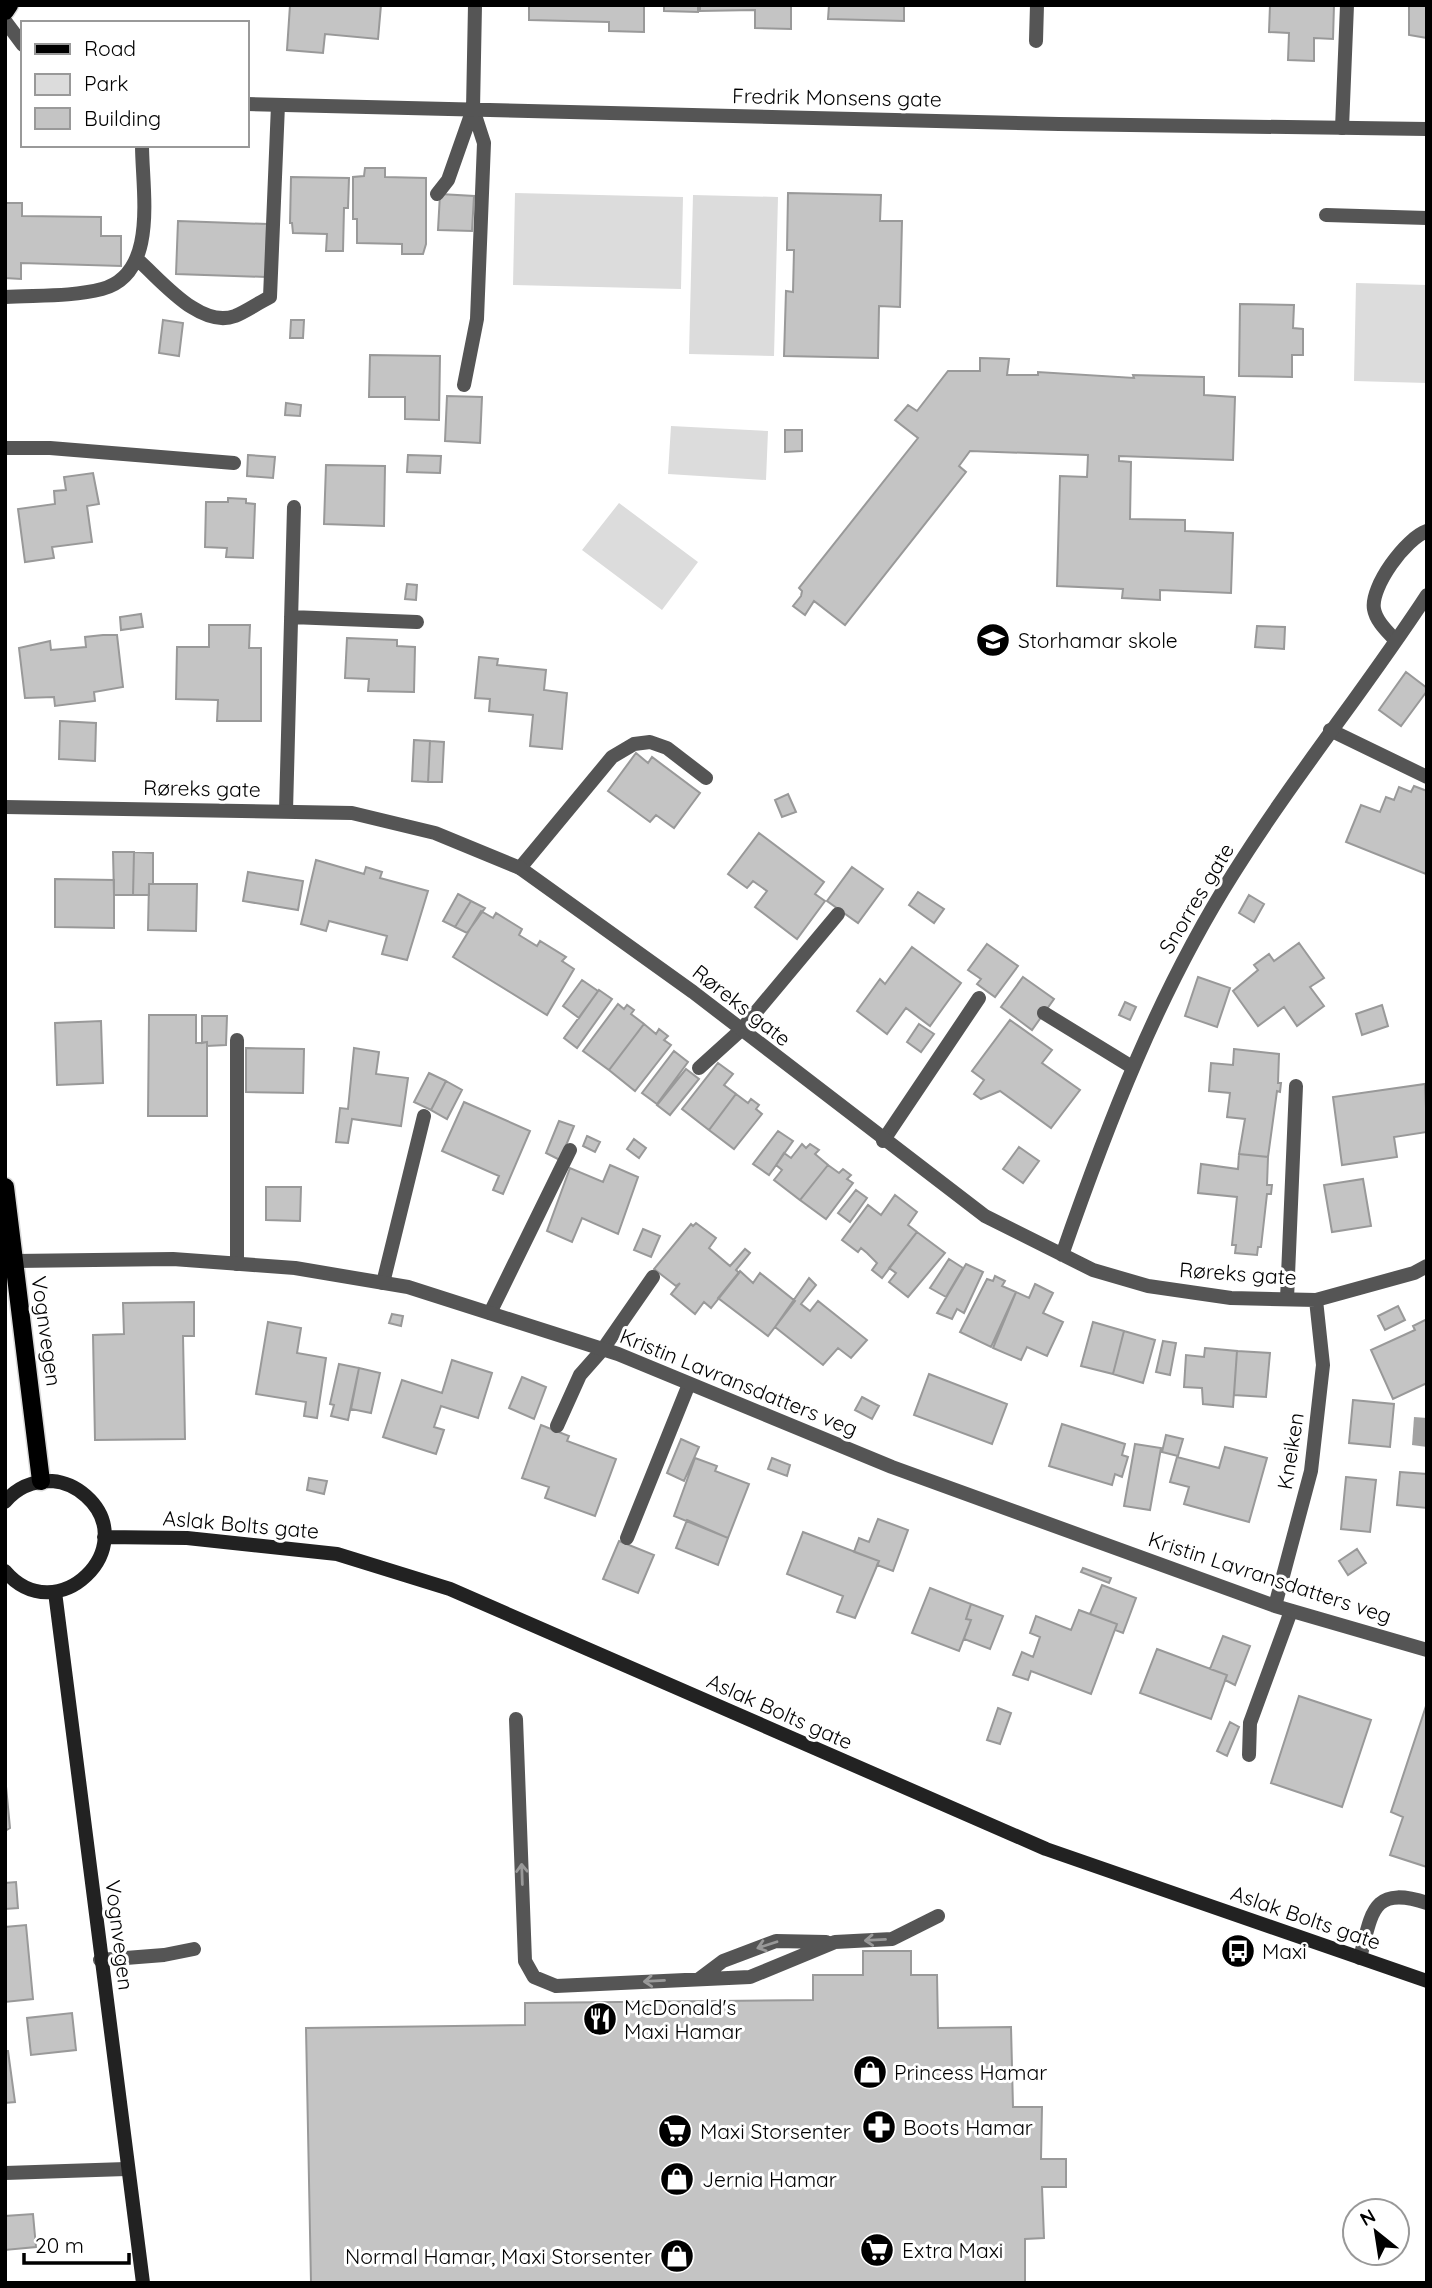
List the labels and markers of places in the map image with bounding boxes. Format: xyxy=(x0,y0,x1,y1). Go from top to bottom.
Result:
school or university icon: Storhamar skole xyxy=(974,621,1012,659)
place label: Storhamar skole xyxy=(1018,627,1178,653)
bus stop icon: Maxi xyxy=(1219,1932,1257,1970)
place label: Maxi xyxy=(1262,1938,1307,1964)
place label: McDonald's Maxi Hamar xyxy=(624,1994,742,2044)
restaurant icon: McDonald's Maxi Hamar xyxy=(581,2000,619,2038)
shop icon: Princess Hamar xyxy=(851,2053,889,2091)
place label: Princess Hamar xyxy=(894,2059,1047,2085)
pharmacy icon: Boots Hamar xyxy=(860,2108,898,2146)
supermarket icon: Maxi Storsenter xyxy=(656,2112,694,2150)
place label: Boots Hamar xyxy=(903,2114,1033,2140)
place label: Maxi Storsenter xyxy=(700,2118,851,2144)
shop icon: Jernia Hamar xyxy=(658,2160,696,2198)
place label: Jernia Hamar xyxy=(702,2166,837,2192)
supermarket icon: Extra Maxi xyxy=(858,2231,896,2269)
shop icon: Normal Hamar, Maxi Storsenter xyxy=(658,2237,696,2275)
place label: Extra Maxi xyxy=(902,2237,1003,2263)
place label: Normal Hamar, Maxi Storsenter xyxy=(345,2243,652,2269)

